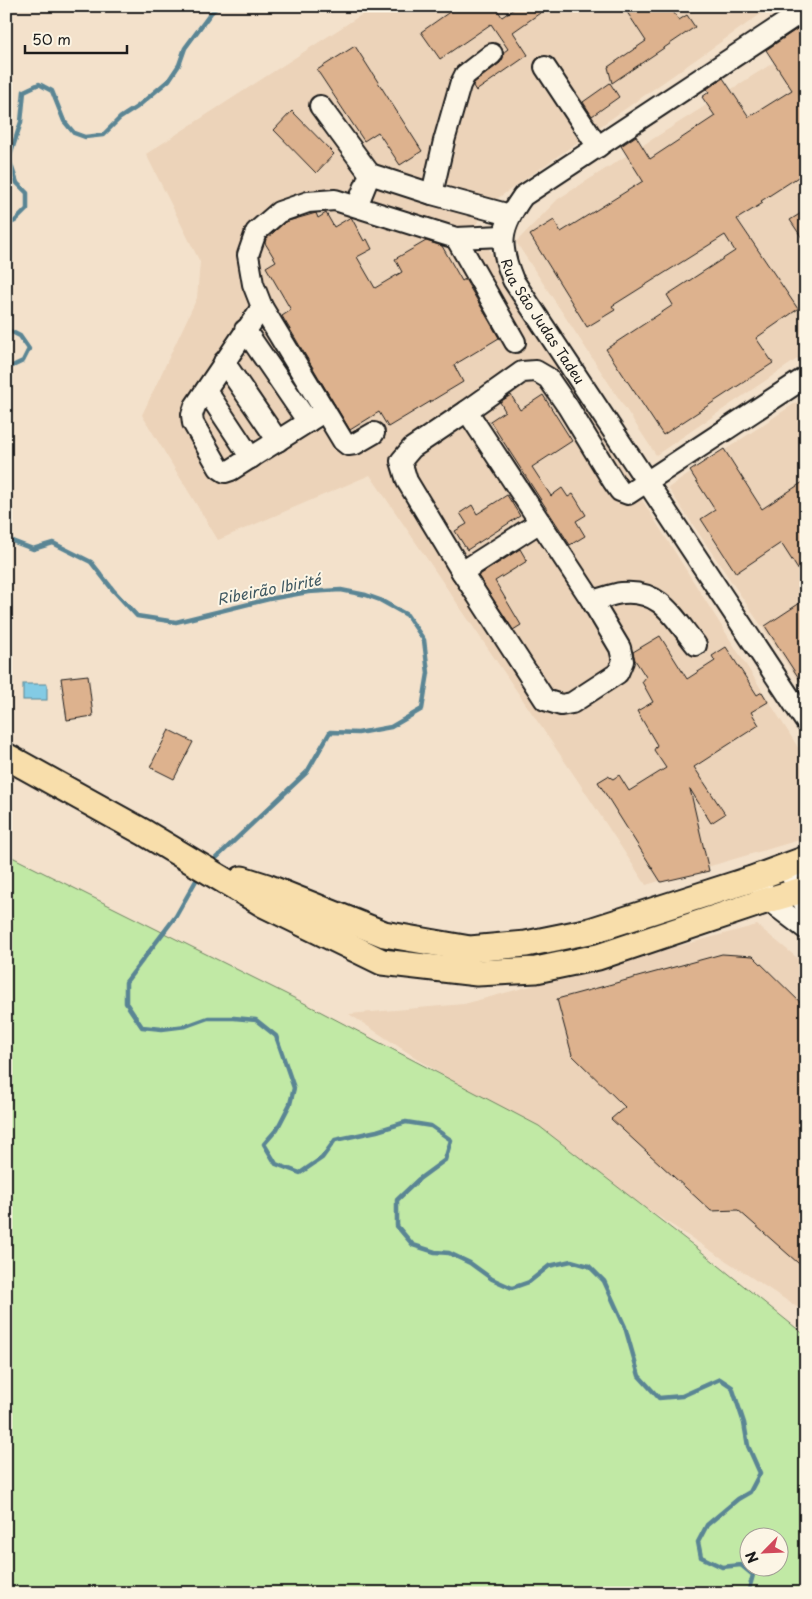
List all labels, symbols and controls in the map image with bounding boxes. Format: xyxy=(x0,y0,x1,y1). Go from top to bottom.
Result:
scale bar xyxy=(25,22,128,54)
text: 50 m xyxy=(32,27,71,50)
street label: Rua São Judas Tadeu xyxy=(496,256,590,388)
water label: Ribeirão Ibirité xyxy=(215,567,325,610)
north arrow xyxy=(740,1526,790,1576)
text: N xyxy=(740,1548,764,1567)

